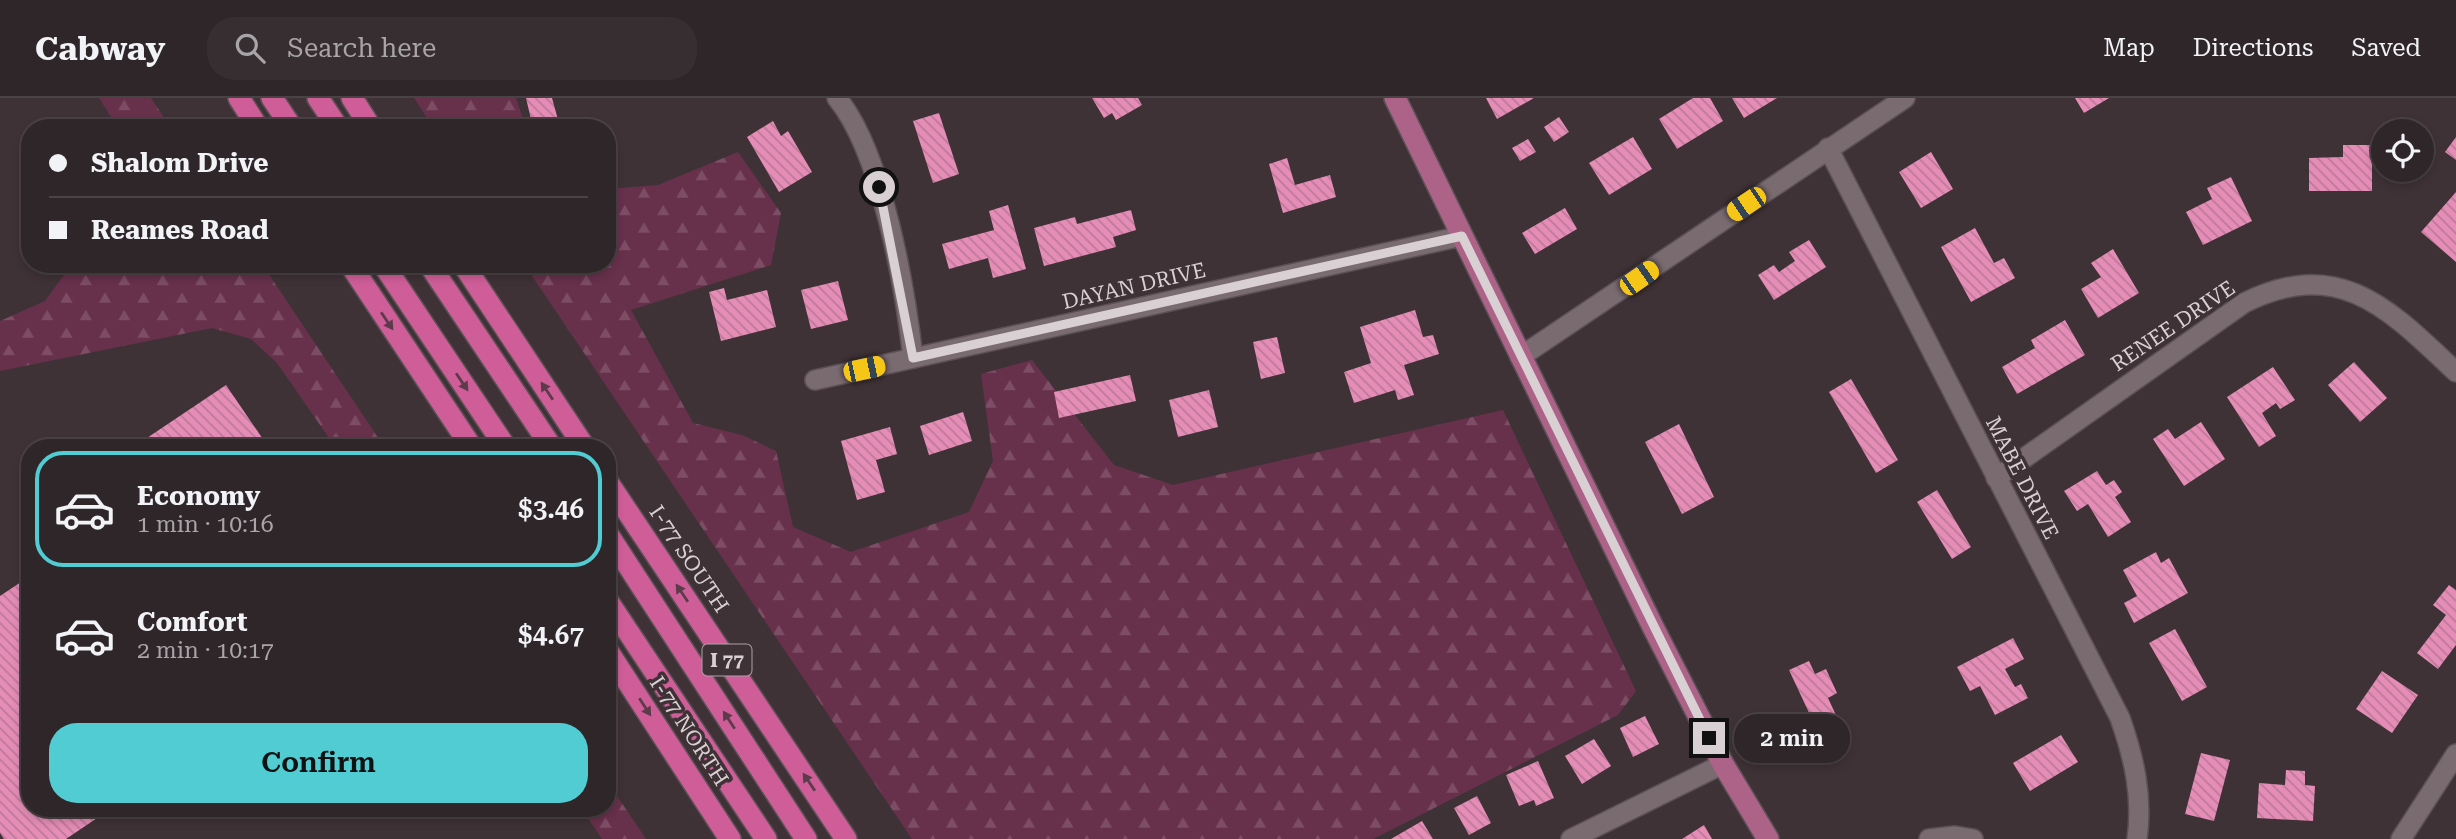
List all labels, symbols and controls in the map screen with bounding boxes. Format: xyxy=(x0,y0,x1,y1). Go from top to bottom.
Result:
search box xyxy=(207,17,697,80)
text: Cabway xyxy=(35,29,165,68)
icon: search xyxy=(231,29,269,67)
text: Search here xyxy=(287,33,436,63)
text: Map xyxy=(2103,34,2155,62)
text: Directions xyxy=(2193,34,2313,62)
text: Saved xyxy=(2351,34,2421,62)
map controls xyxy=(2371,119,2434,182)
button: locate xyxy=(2371,119,2434,182)
text: Shalom Drive xyxy=(91,148,268,178)
route start xyxy=(863,171,895,203)
car xyxy=(1723,184,1770,224)
text: Reames Road xyxy=(91,215,269,245)
car xyxy=(1616,257,1663,299)
street label: DAYAN DRIVE xyxy=(1060,258,1208,314)
street label: RENEE DRIVE xyxy=(2107,276,2239,376)
one-way arrow xyxy=(381,311,394,331)
car xyxy=(842,354,887,384)
one-way arrow xyxy=(455,373,469,391)
one-way arrow xyxy=(541,381,554,401)
street label: MABE DRIVE xyxy=(1981,413,2063,543)
icon: car xyxy=(53,478,116,541)
text: Economy xyxy=(137,481,260,511)
text: $3.46 xyxy=(518,494,584,524)
street label: I-77 SOUTH xyxy=(644,501,734,617)
text: 1 min · 10:16 xyxy=(137,511,274,538)
one-way arrow xyxy=(675,584,689,602)
icon: car xyxy=(53,604,116,667)
text: Comfort xyxy=(137,607,247,637)
text: $4.67 xyxy=(518,620,584,650)
text: 2 min · 10:17 xyxy=(137,637,274,664)
road number: I 77 xyxy=(702,645,752,676)
street label: I-77 NORTH xyxy=(645,672,733,790)
one-way arrow xyxy=(638,697,651,717)
one-way arrow xyxy=(722,710,735,730)
callout: 2 min xyxy=(1734,714,1849,762)
route end xyxy=(1693,722,1725,754)
button: Confirm xyxy=(49,723,588,803)
text: 2 min xyxy=(1760,725,1824,752)
one-way arrow xyxy=(802,772,815,792)

